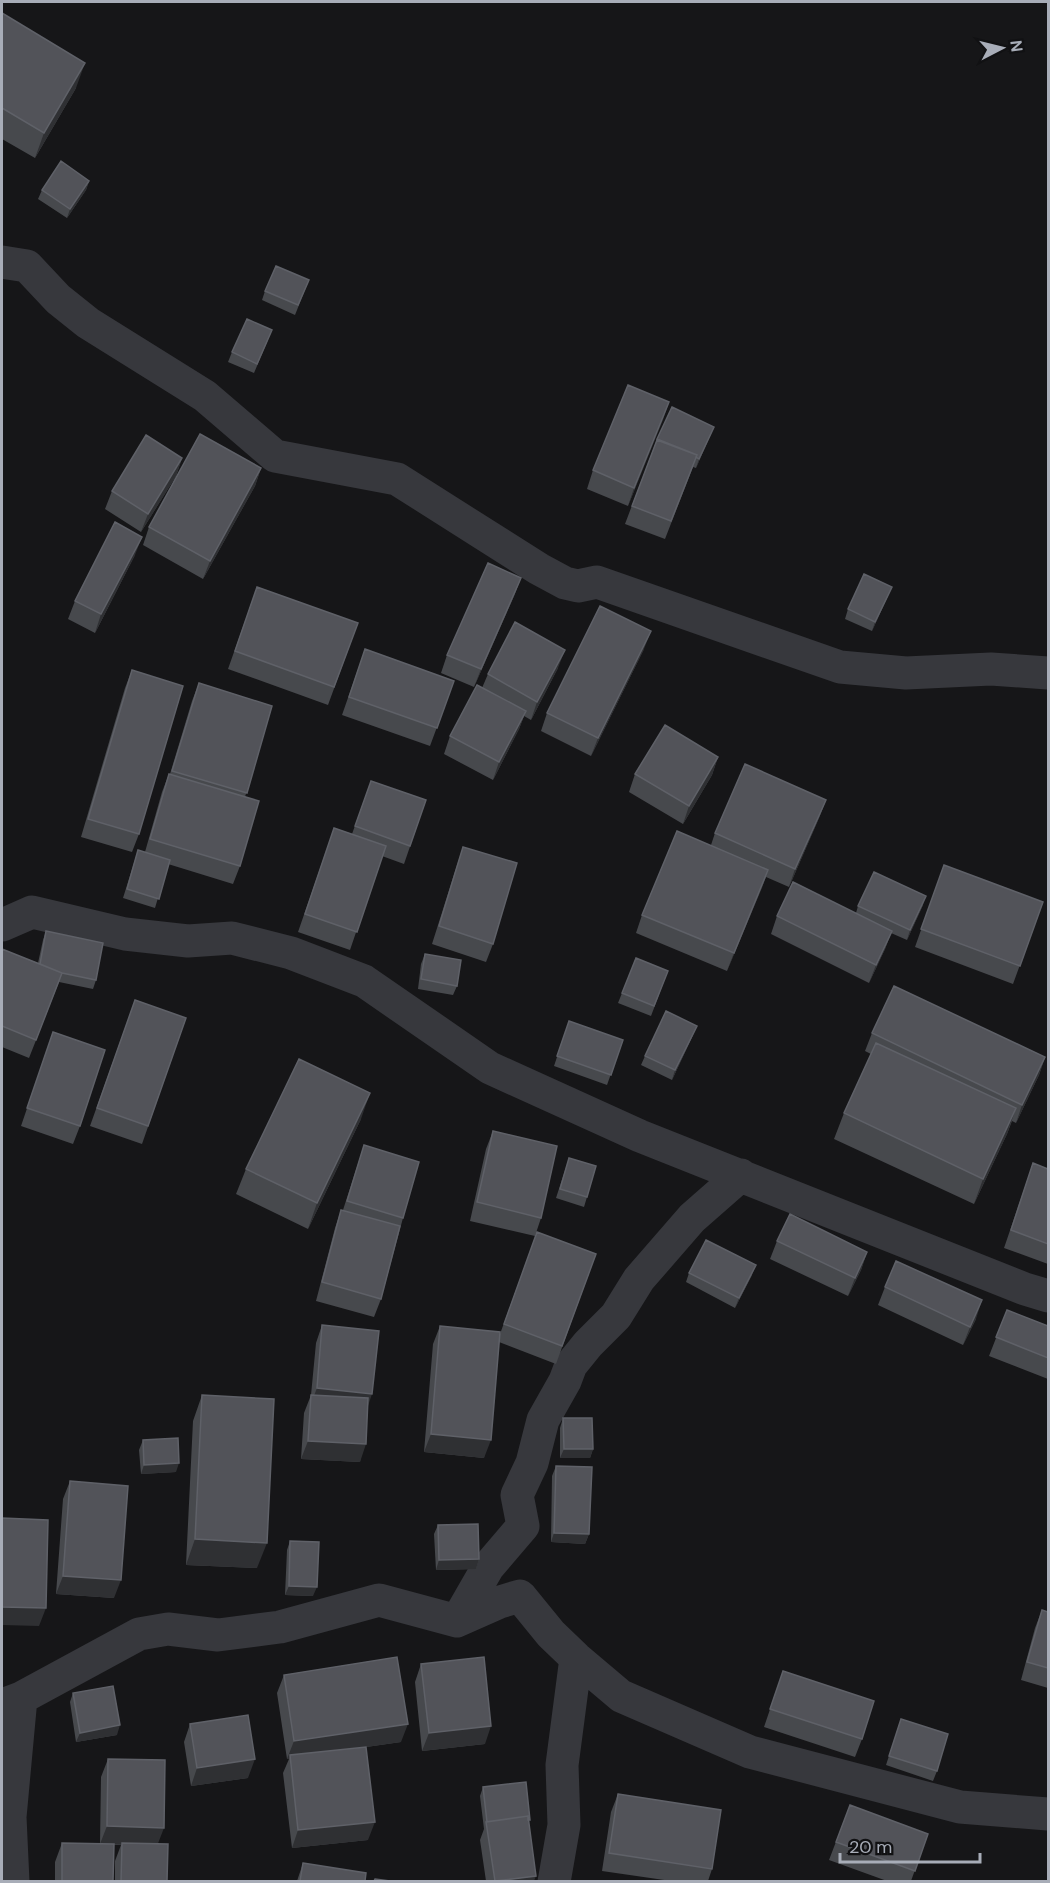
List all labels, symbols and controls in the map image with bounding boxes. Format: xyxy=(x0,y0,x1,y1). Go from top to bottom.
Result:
north arrow xyxy=(972,18,1032,78)
text: N xyxy=(1005,39,1028,53)
scale bar xyxy=(840,1826,980,1864)
text: 20 m xyxy=(849,1835,892,1859)

